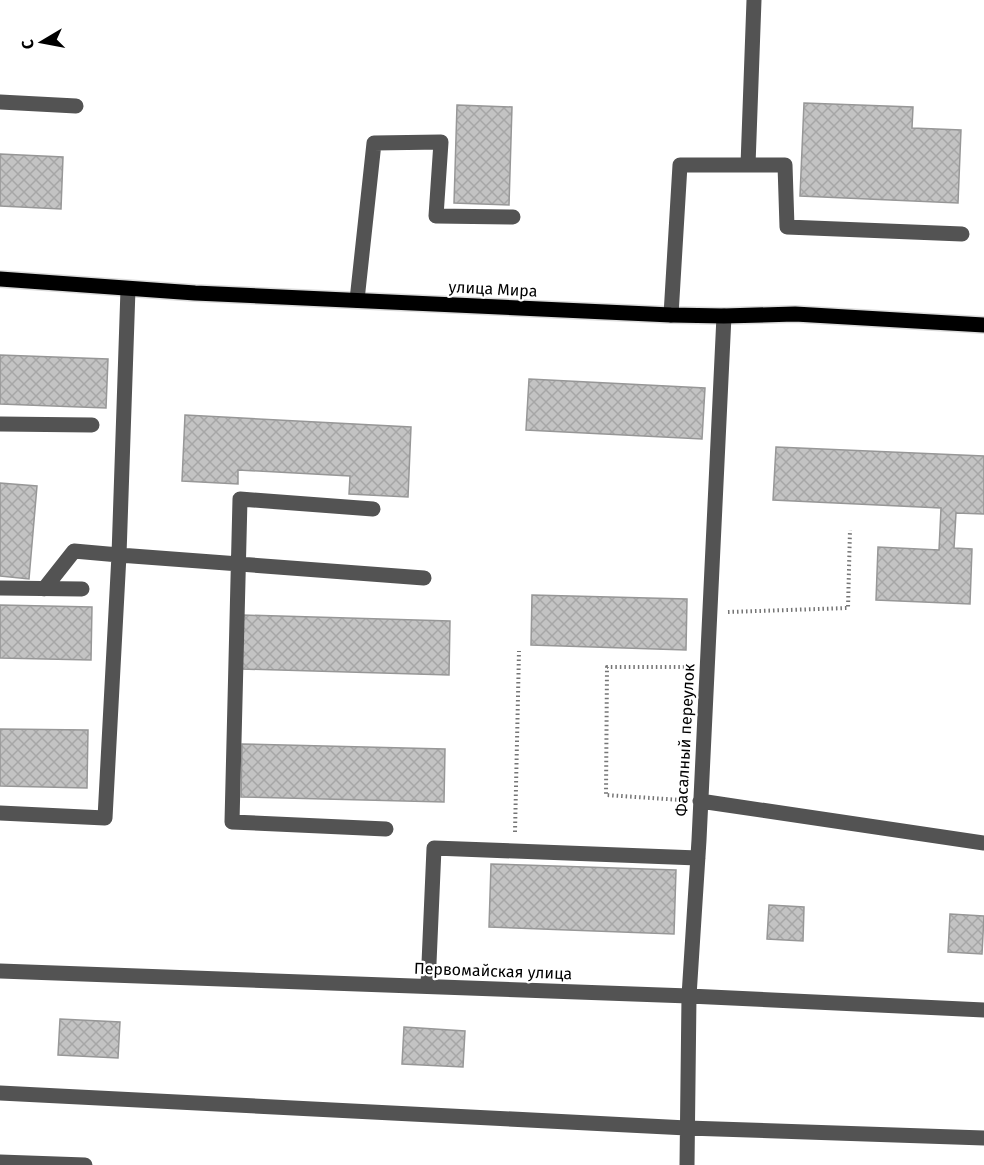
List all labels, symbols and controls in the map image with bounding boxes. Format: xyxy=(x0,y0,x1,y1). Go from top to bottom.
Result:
north arrow xyxy=(12,12,72,72)
text: С xyxy=(17,38,38,51)
street label: улица Мира xyxy=(448,277,538,301)
street label: Фасалный переулок xyxy=(672,662,699,817)
street label: Первомайская улица xyxy=(414,959,572,983)

